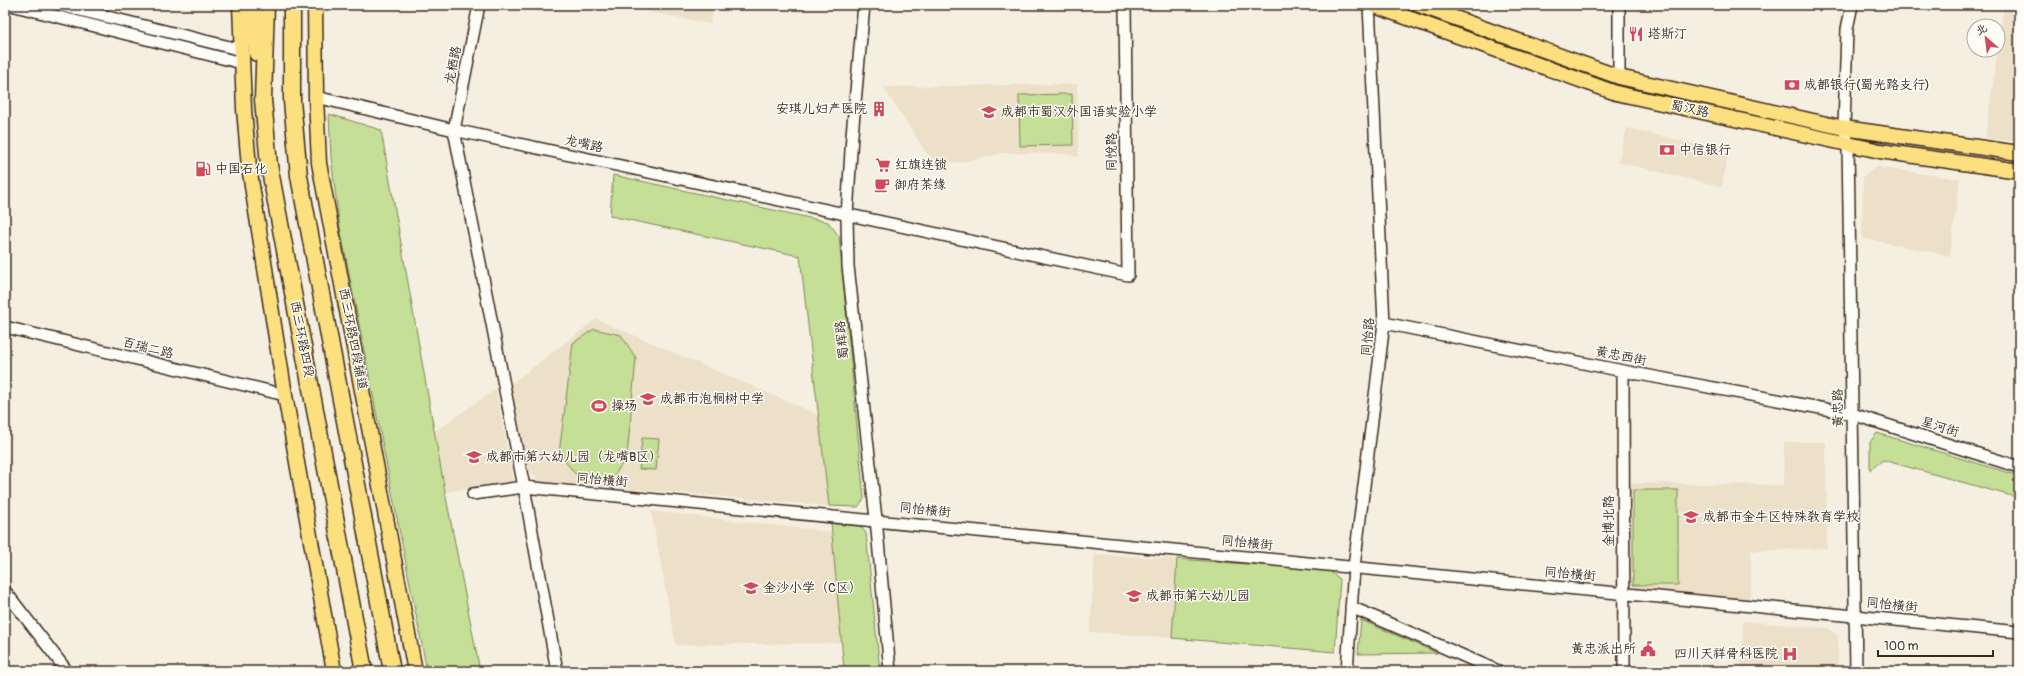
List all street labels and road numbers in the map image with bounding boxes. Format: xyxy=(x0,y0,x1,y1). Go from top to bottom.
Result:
street label: 龙栖路 xyxy=(441,44,465,86)
street label: 蜀汉路 xyxy=(1669,97,1711,121)
street label: 龙嘴路 xyxy=(563,132,605,156)
street label: 同悦路 xyxy=(1104,132,1120,172)
street label: 西三环路四段辅道 xyxy=(335,286,371,392)
street label: 西三环路四段 xyxy=(287,299,317,379)
street label: 同怡路 xyxy=(1358,317,1378,357)
street label: 蜀辉路 xyxy=(832,320,852,360)
street label: 百瑞二路 xyxy=(121,334,175,362)
street label: 黄忠西街 xyxy=(1594,343,1648,369)
street label: 黄忠路 xyxy=(1830,388,1846,428)
street label: 星河街 xyxy=(1919,414,1961,440)
street label: 同怡横街 xyxy=(575,470,629,490)
street label: 金博北路 xyxy=(1601,495,1617,547)
street label: 同怡横街 xyxy=(898,499,952,521)
street label: 同怡横街 xyxy=(1220,532,1274,554)
street label: 同怡横街 xyxy=(1543,564,1597,584)
street label: 同怡横街 xyxy=(1865,594,1919,616)

